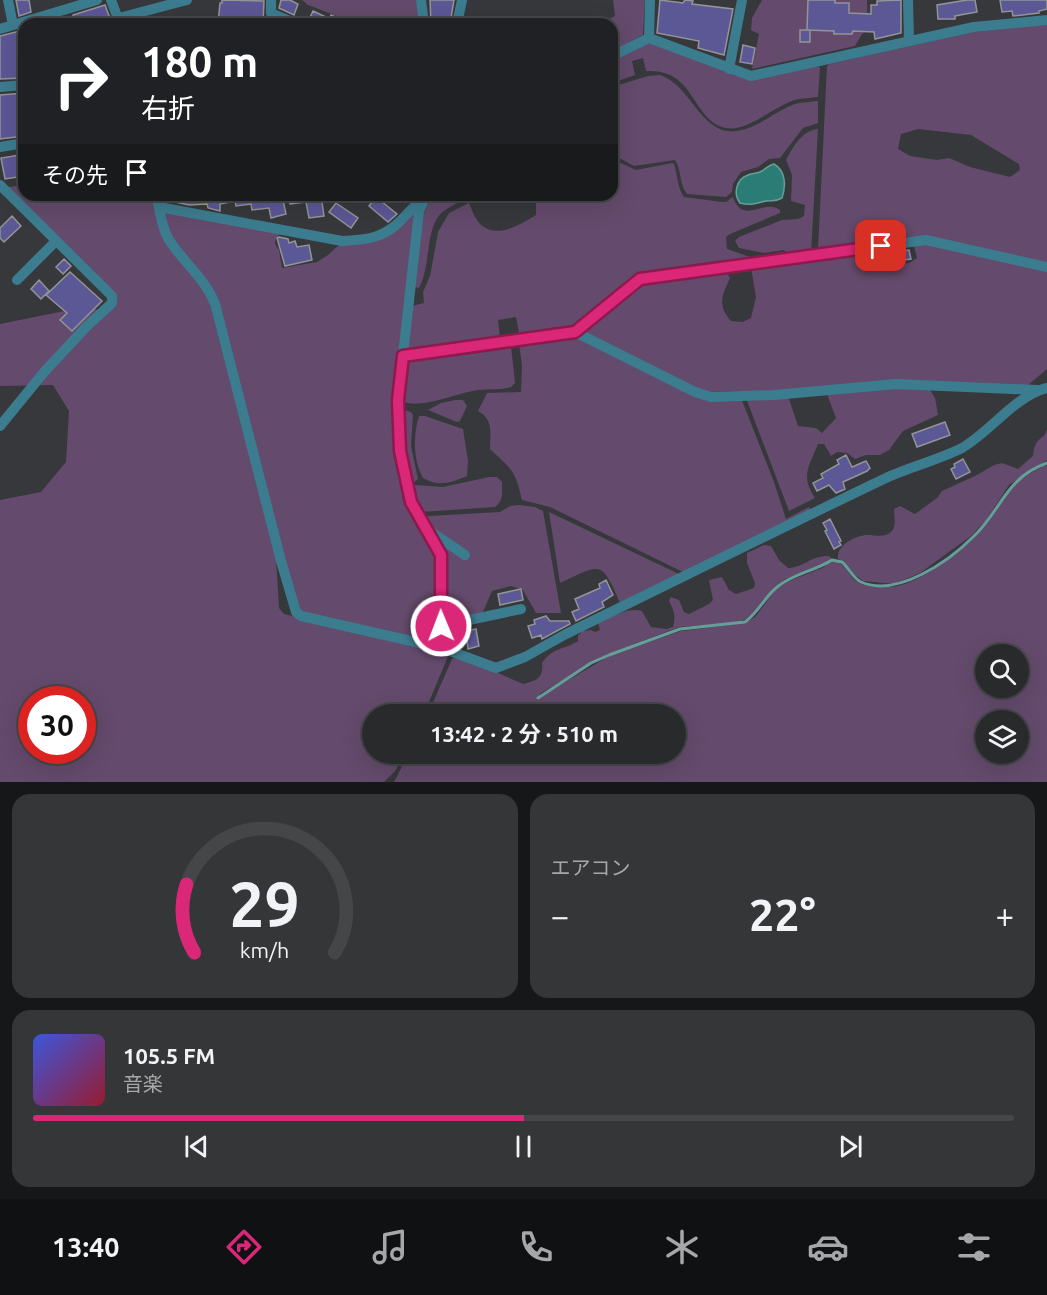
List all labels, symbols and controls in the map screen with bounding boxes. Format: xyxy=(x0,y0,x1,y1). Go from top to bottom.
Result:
text: 180 m xyxy=(141,38,258,85)
icon: right xyxy=(42,42,120,120)
text: 右折 xyxy=(141,93,195,123)
icon: arrive xyxy=(120,156,153,189)
text: その先 xyxy=(42,162,108,187)
pin xyxy=(855,220,906,271)
icon: arrive xyxy=(864,229,897,262)
position arrow xyxy=(409,594,473,658)
map controls xyxy=(975,644,1029,764)
button: search xyxy=(975,644,1029,698)
speed limit sign: 30 xyxy=(18,686,96,764)
button: layers xyxy=(975,710,1029,764)
text: 13:42 · 2 分 · 510 m xyxy=(430,721,618,746)
text: エアコン xyxy=(551,856,631,879)
text: 29 xyxy=(230,869,300,939)
text: 22° xyxy=(749,889,816,940)
text: − xyxy=(551,897,569,934)
text: + xyxy=(995,897,1014,934)
text: km/h xyxy=(240,938,289,962)
text: 105.5 FM xyxy=(123,1043,215,1068)
text: 音楽 xyxy=(123,1072,163,1095)
icon: previous xyxy=(180,1130,213,1163)
icon: pause xyxy=(507,1130,540,1163)
icon: next xyxy=(834,1130,867,1163)
icon: directions xyxy=(223,1226,265,1268)
icon: music xyxy=(369,1226,411,1268)
icon: phone xyxy=(515,1226,557,1268)
icon: climate xyxy=(661,1226,703,1268)
icon: car xyxy=(807,1226,849,1268)
icon: filters xyxy=(953,1226,995,1268)
text: 13:40 xyxy=(52,1232,120,1262)

